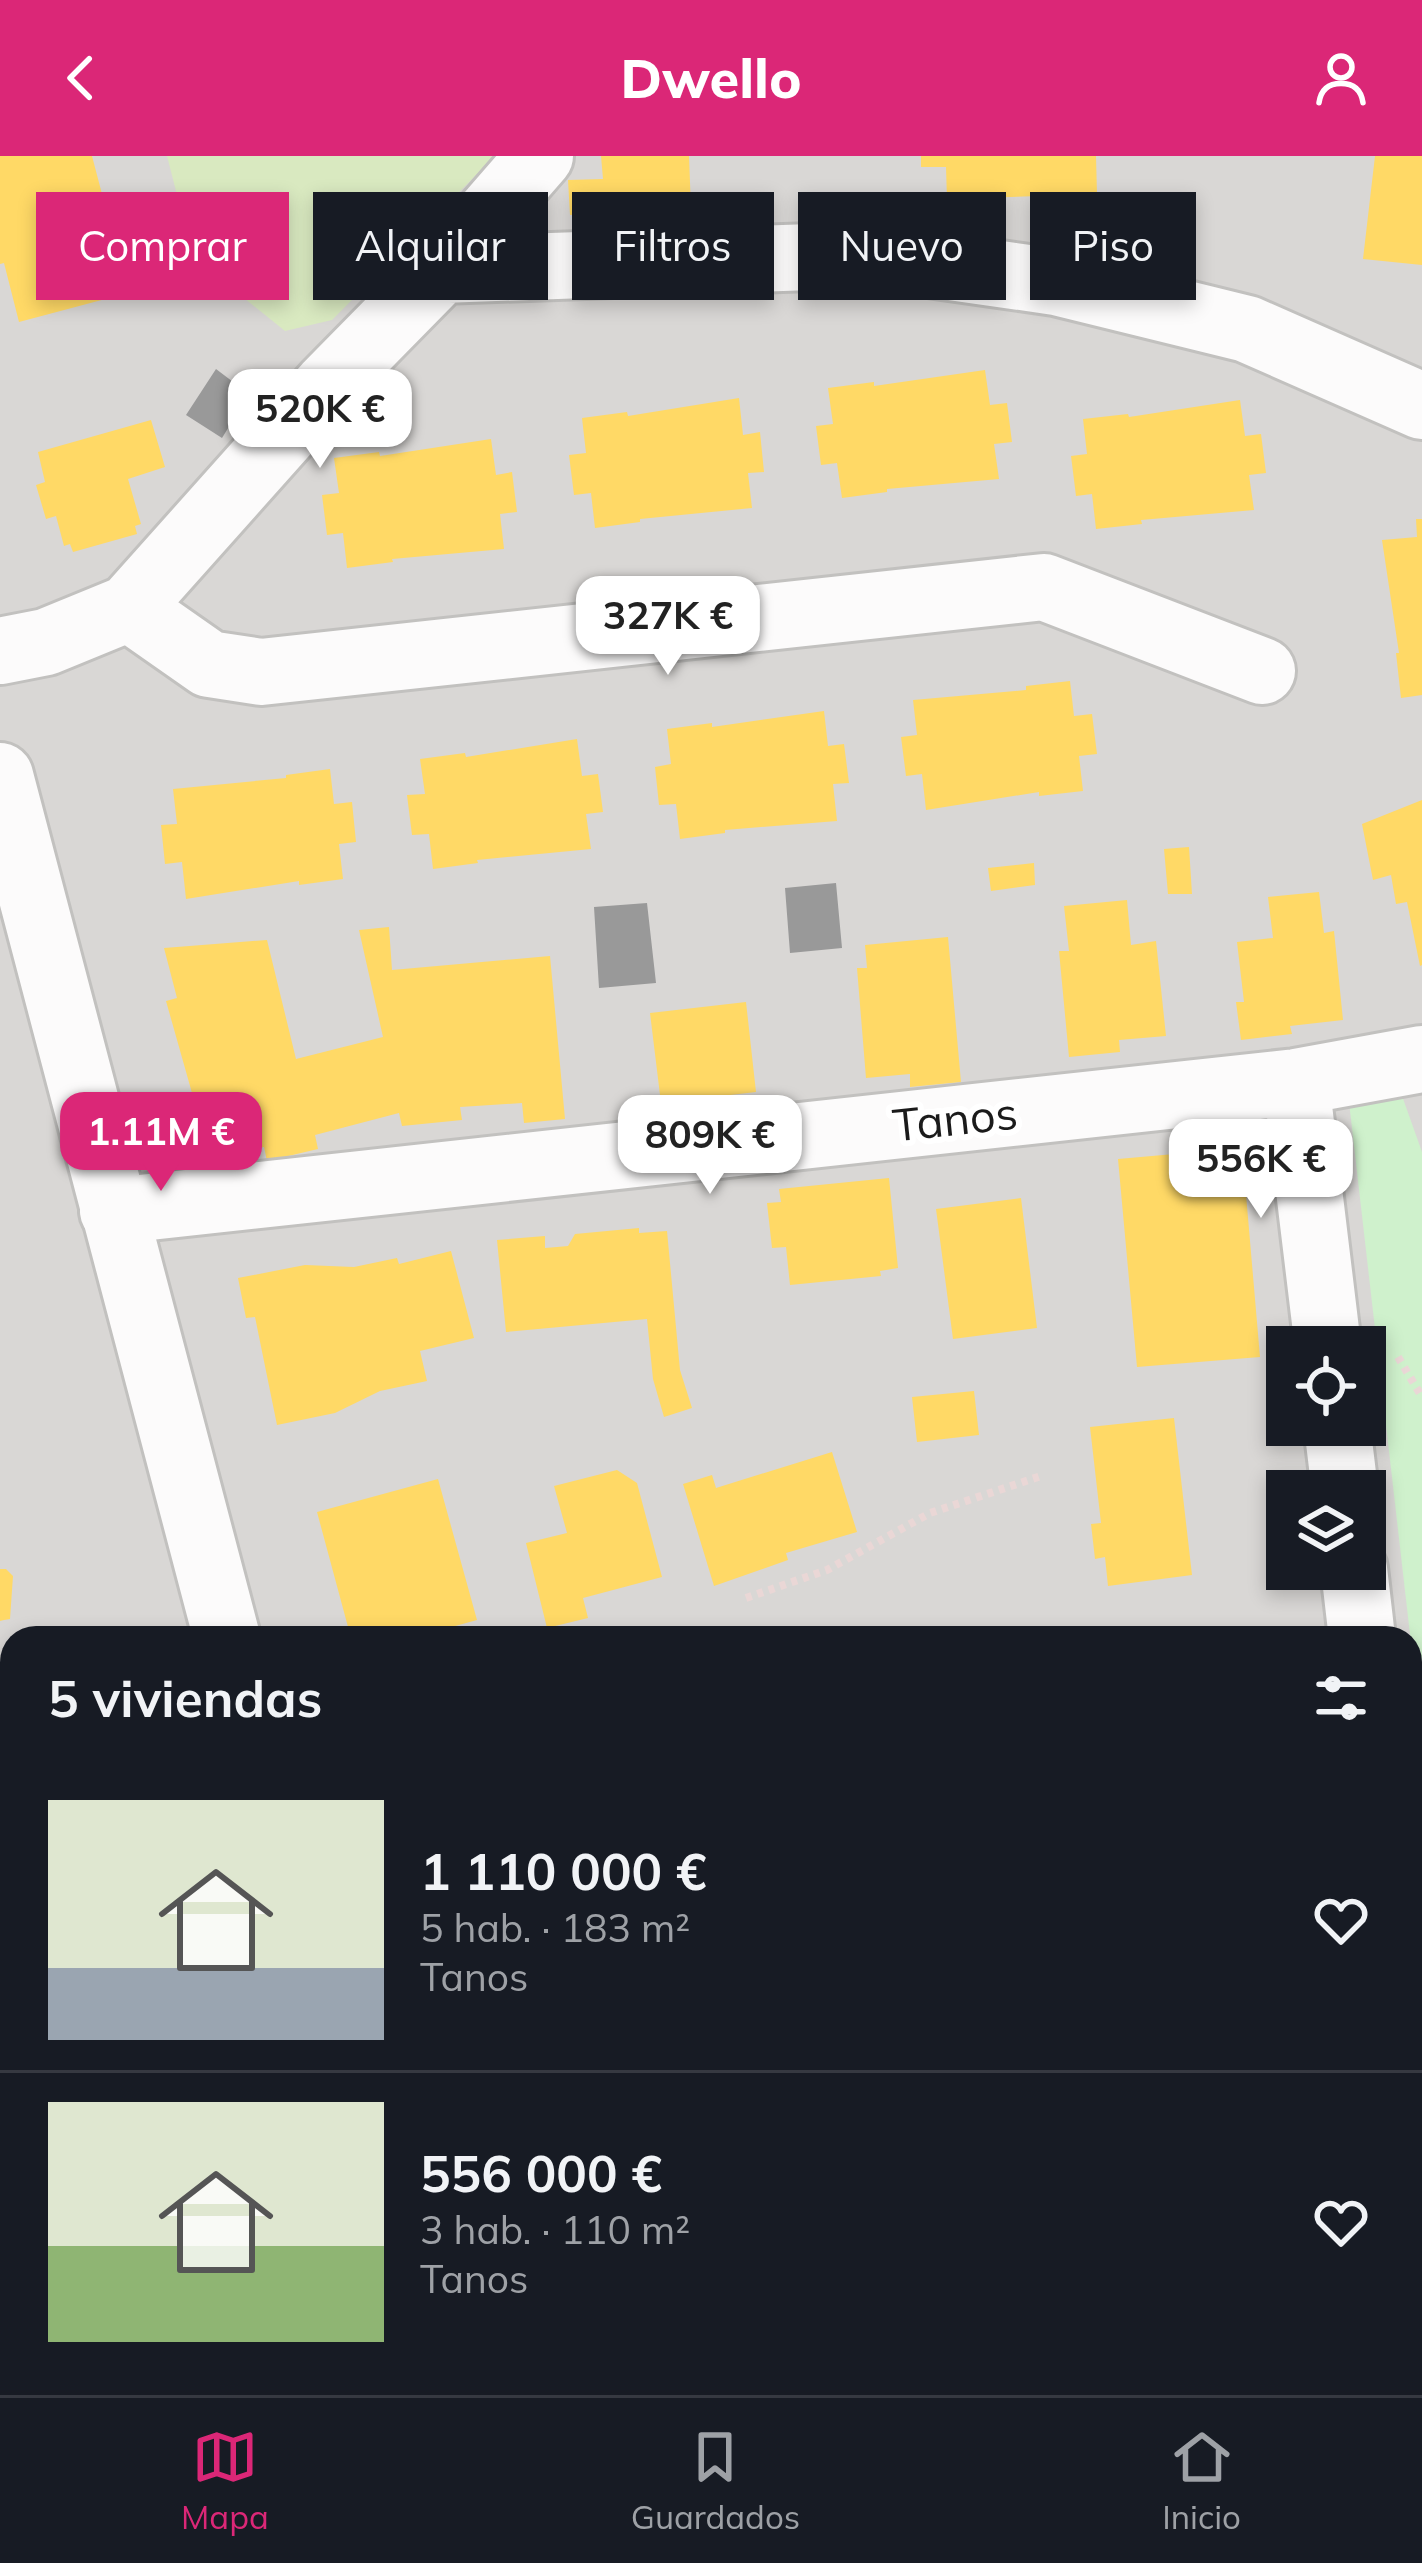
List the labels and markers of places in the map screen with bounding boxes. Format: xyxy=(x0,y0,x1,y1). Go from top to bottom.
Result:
pin: 520K € xyxy=(222,369,418,471)
pin: 327K € xyxy=(570,576,766,678)
pin: 1.11M € xyxy=(50,1092,272,1194)
pin: 809K € xyxy=(612,1095,808,1197)
pin: 556K € xyxy=(1163,1119,1359,1221)

